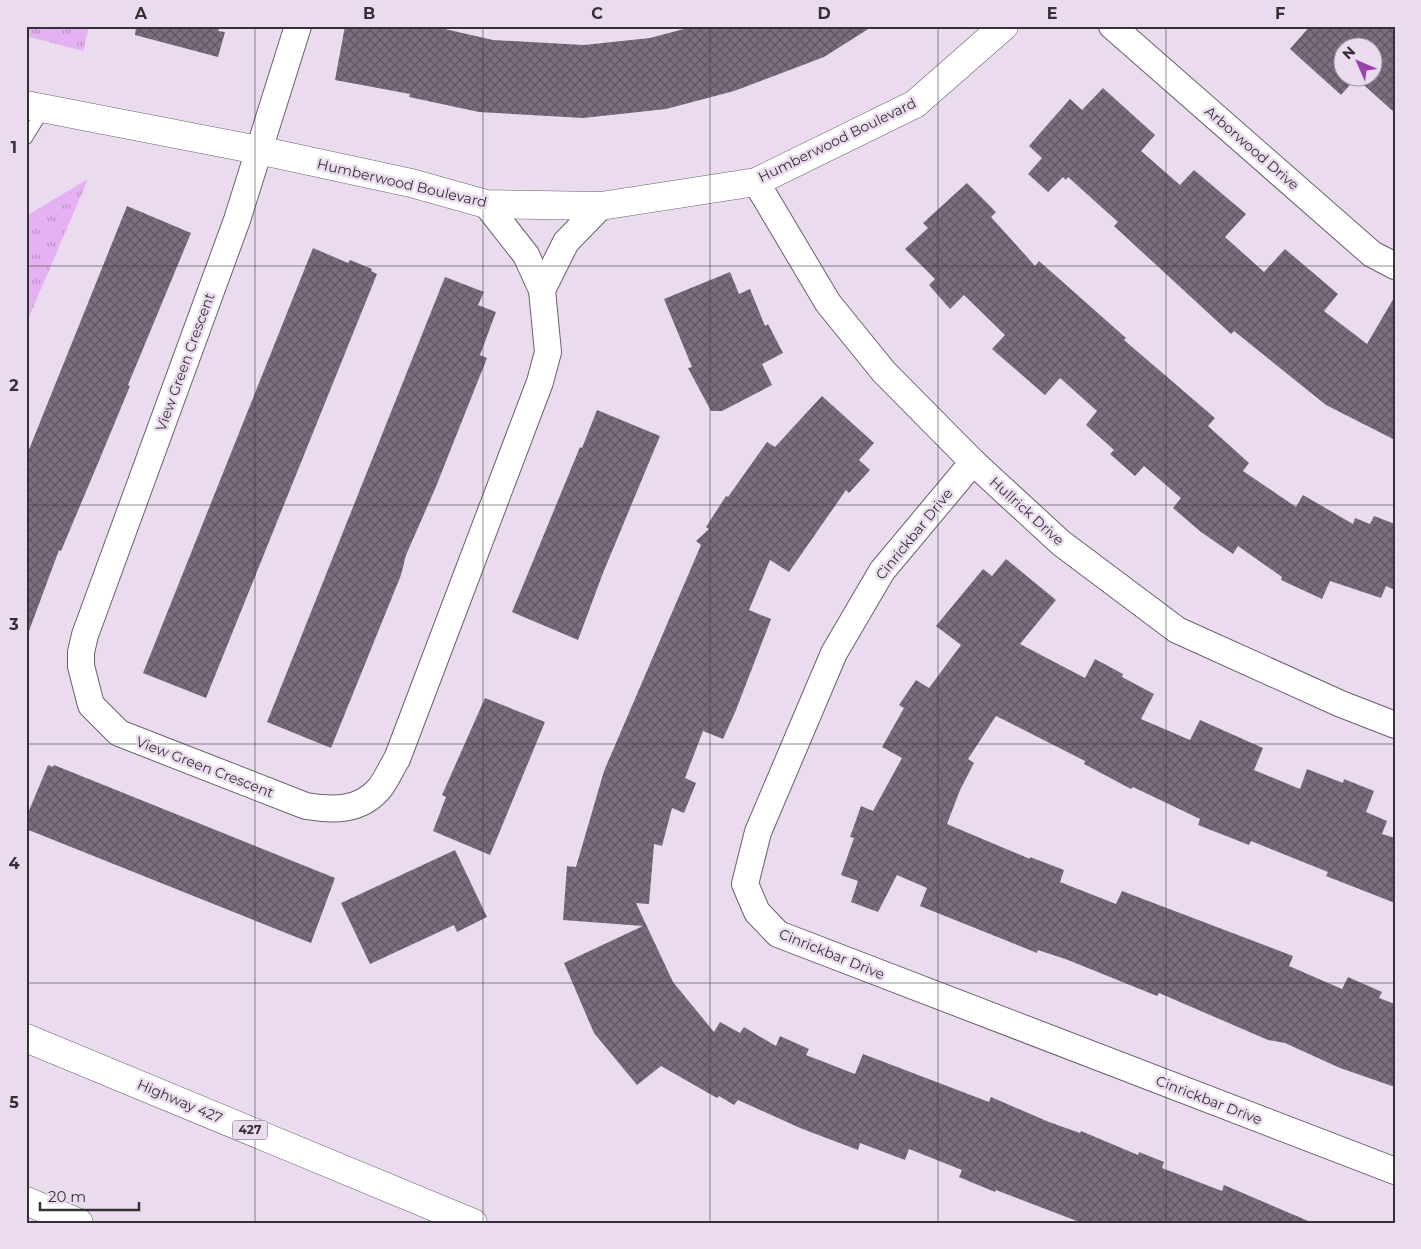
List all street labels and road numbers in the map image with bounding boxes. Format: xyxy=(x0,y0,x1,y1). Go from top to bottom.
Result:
street label: Humberwood Boulevard xyxy=(755,94,919,186)
street label: Arborwood Drive xyxy=(1201,102,1303,194)
street label: Humberwood Boulevard xyxy=(315,155,489,211)
street label: View Green Crescent xyxy=(152,290,219,434)
street label: Hullrick Drive xyxy=(986,473,1068,549)
street label: Cinrickbar Drive xyxy=(872,485,956,583)
street label: View Green Crescent xyxy=(134,732,277,802)
street label: Cinrickbar Drive xyxy=(777,925,887,983)
street label: Cinrickbar Drive xyxy=(1153,1071,1265,1129)
street label: Highway 427 xyxy=(135,1075,225,1127)
road number: 427 xyxy=(232,1120,268,1140)

